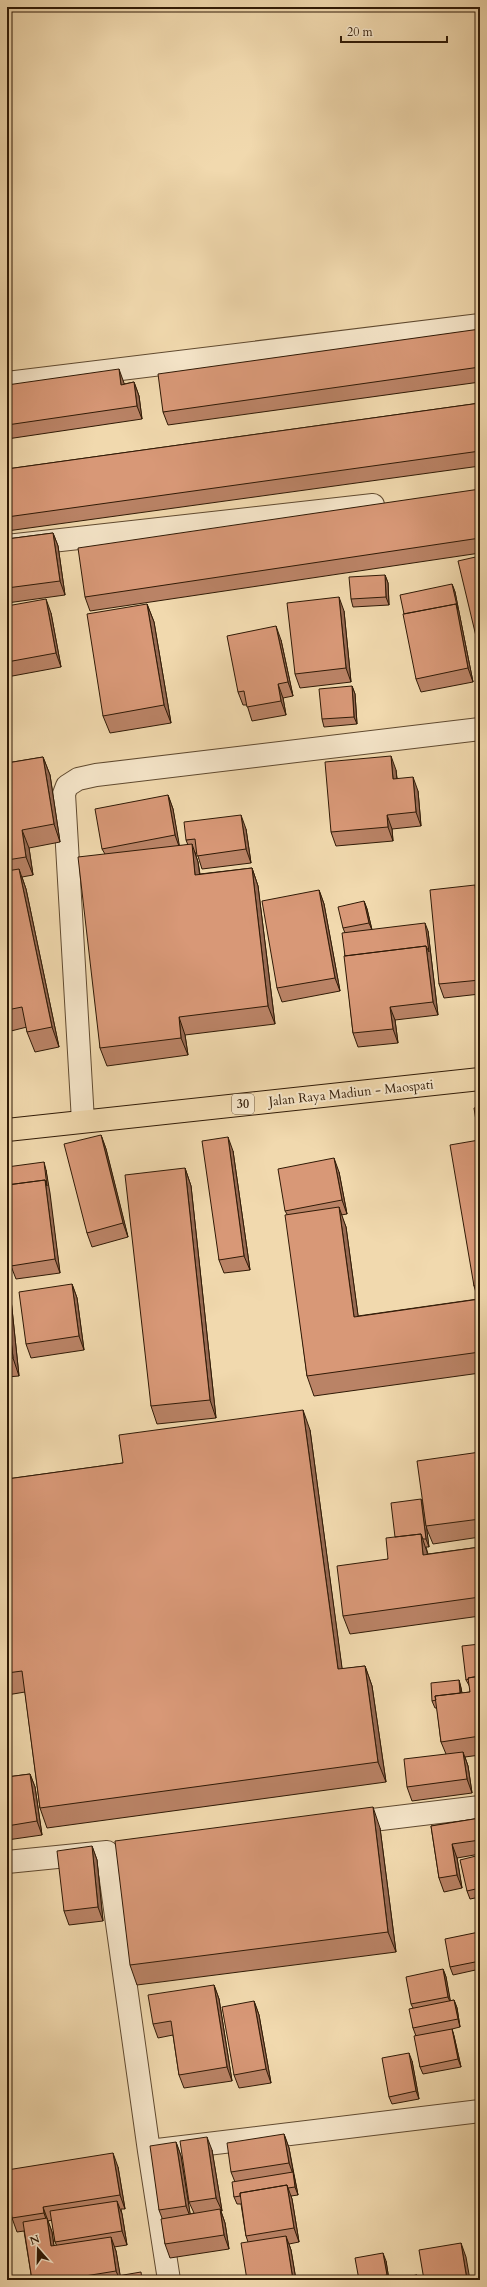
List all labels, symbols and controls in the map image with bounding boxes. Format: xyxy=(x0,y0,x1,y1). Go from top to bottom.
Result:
scale bar xyxy=(341,18,447,44)
text: 20 m xyxy=(347,24,374,40)
street label: Jalan Raya Madiun - Maospati xyxy=(266,1075,435,1111)
road number: 30 xyxy=(232,1094,254,1114)
north arrow xyxy=(18,2229,58,2269)
text: N xyxy=(28,2231,42,2249)

